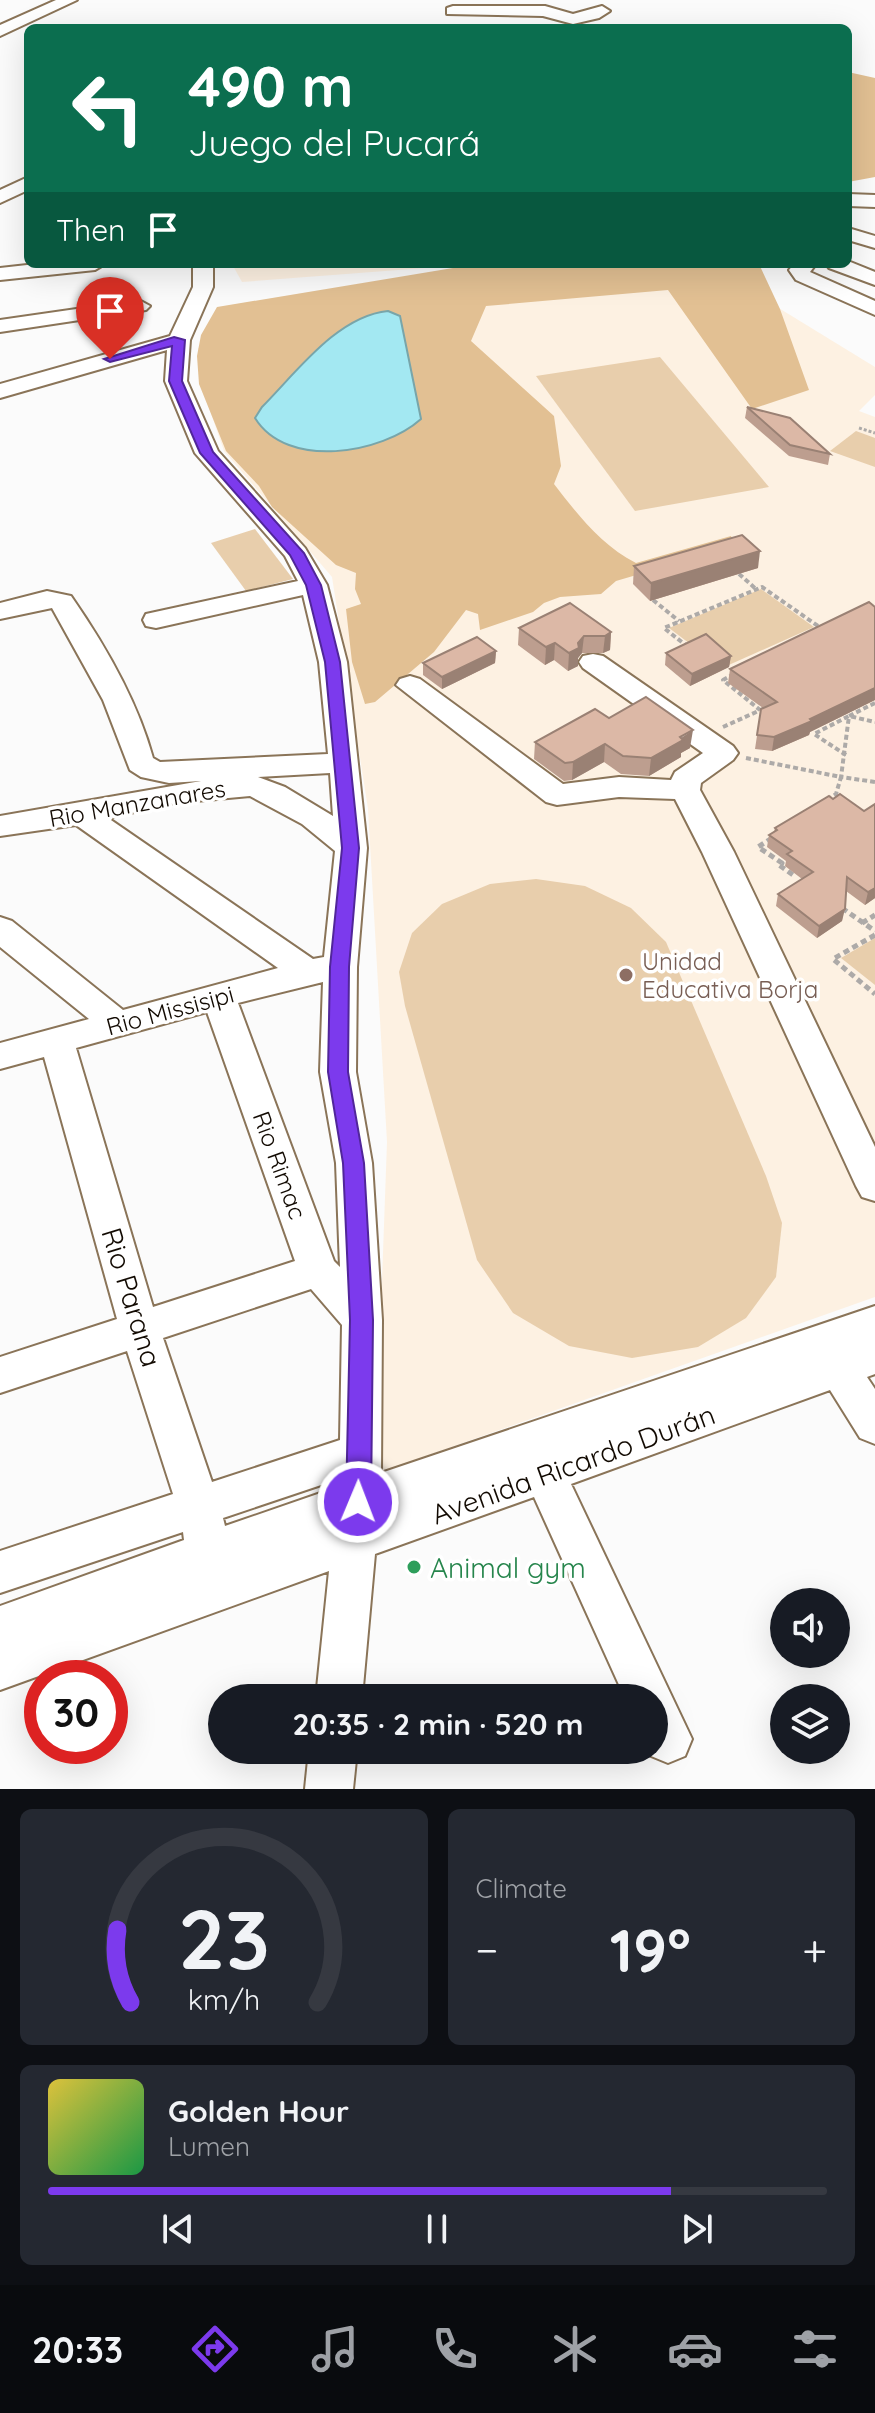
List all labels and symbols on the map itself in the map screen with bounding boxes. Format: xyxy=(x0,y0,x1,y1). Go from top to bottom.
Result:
pin xyxy=(76,277,144,359)
street label: Rio Manzanares xyxy=(46,773,228,833)
place label: Unidad Educativa Borja xyxy=(642,946,818,1004)
marker: Unidad Educativa Borja xyxy=(617,966,635,984)
street label: Rio Missisipi xyxy=(103,979,237,1041)
street label: Rio Rimac xyxy=(247,1107,313,1223)
street label: Rio Parana xyxy=(94,1223,170,1371)
street label: Avenida Ricardo Durán xyxy=(426,1396,720,1532)
position arrow xyxy=(316,1460,400,1544)
place label: Animal gym xyxy=(430,1550,586,1585)
marker: Animal gym xyxy=(405,1558,423,1576)
speed limit sign: 30 xyxy=(24,1660,128,1764)

